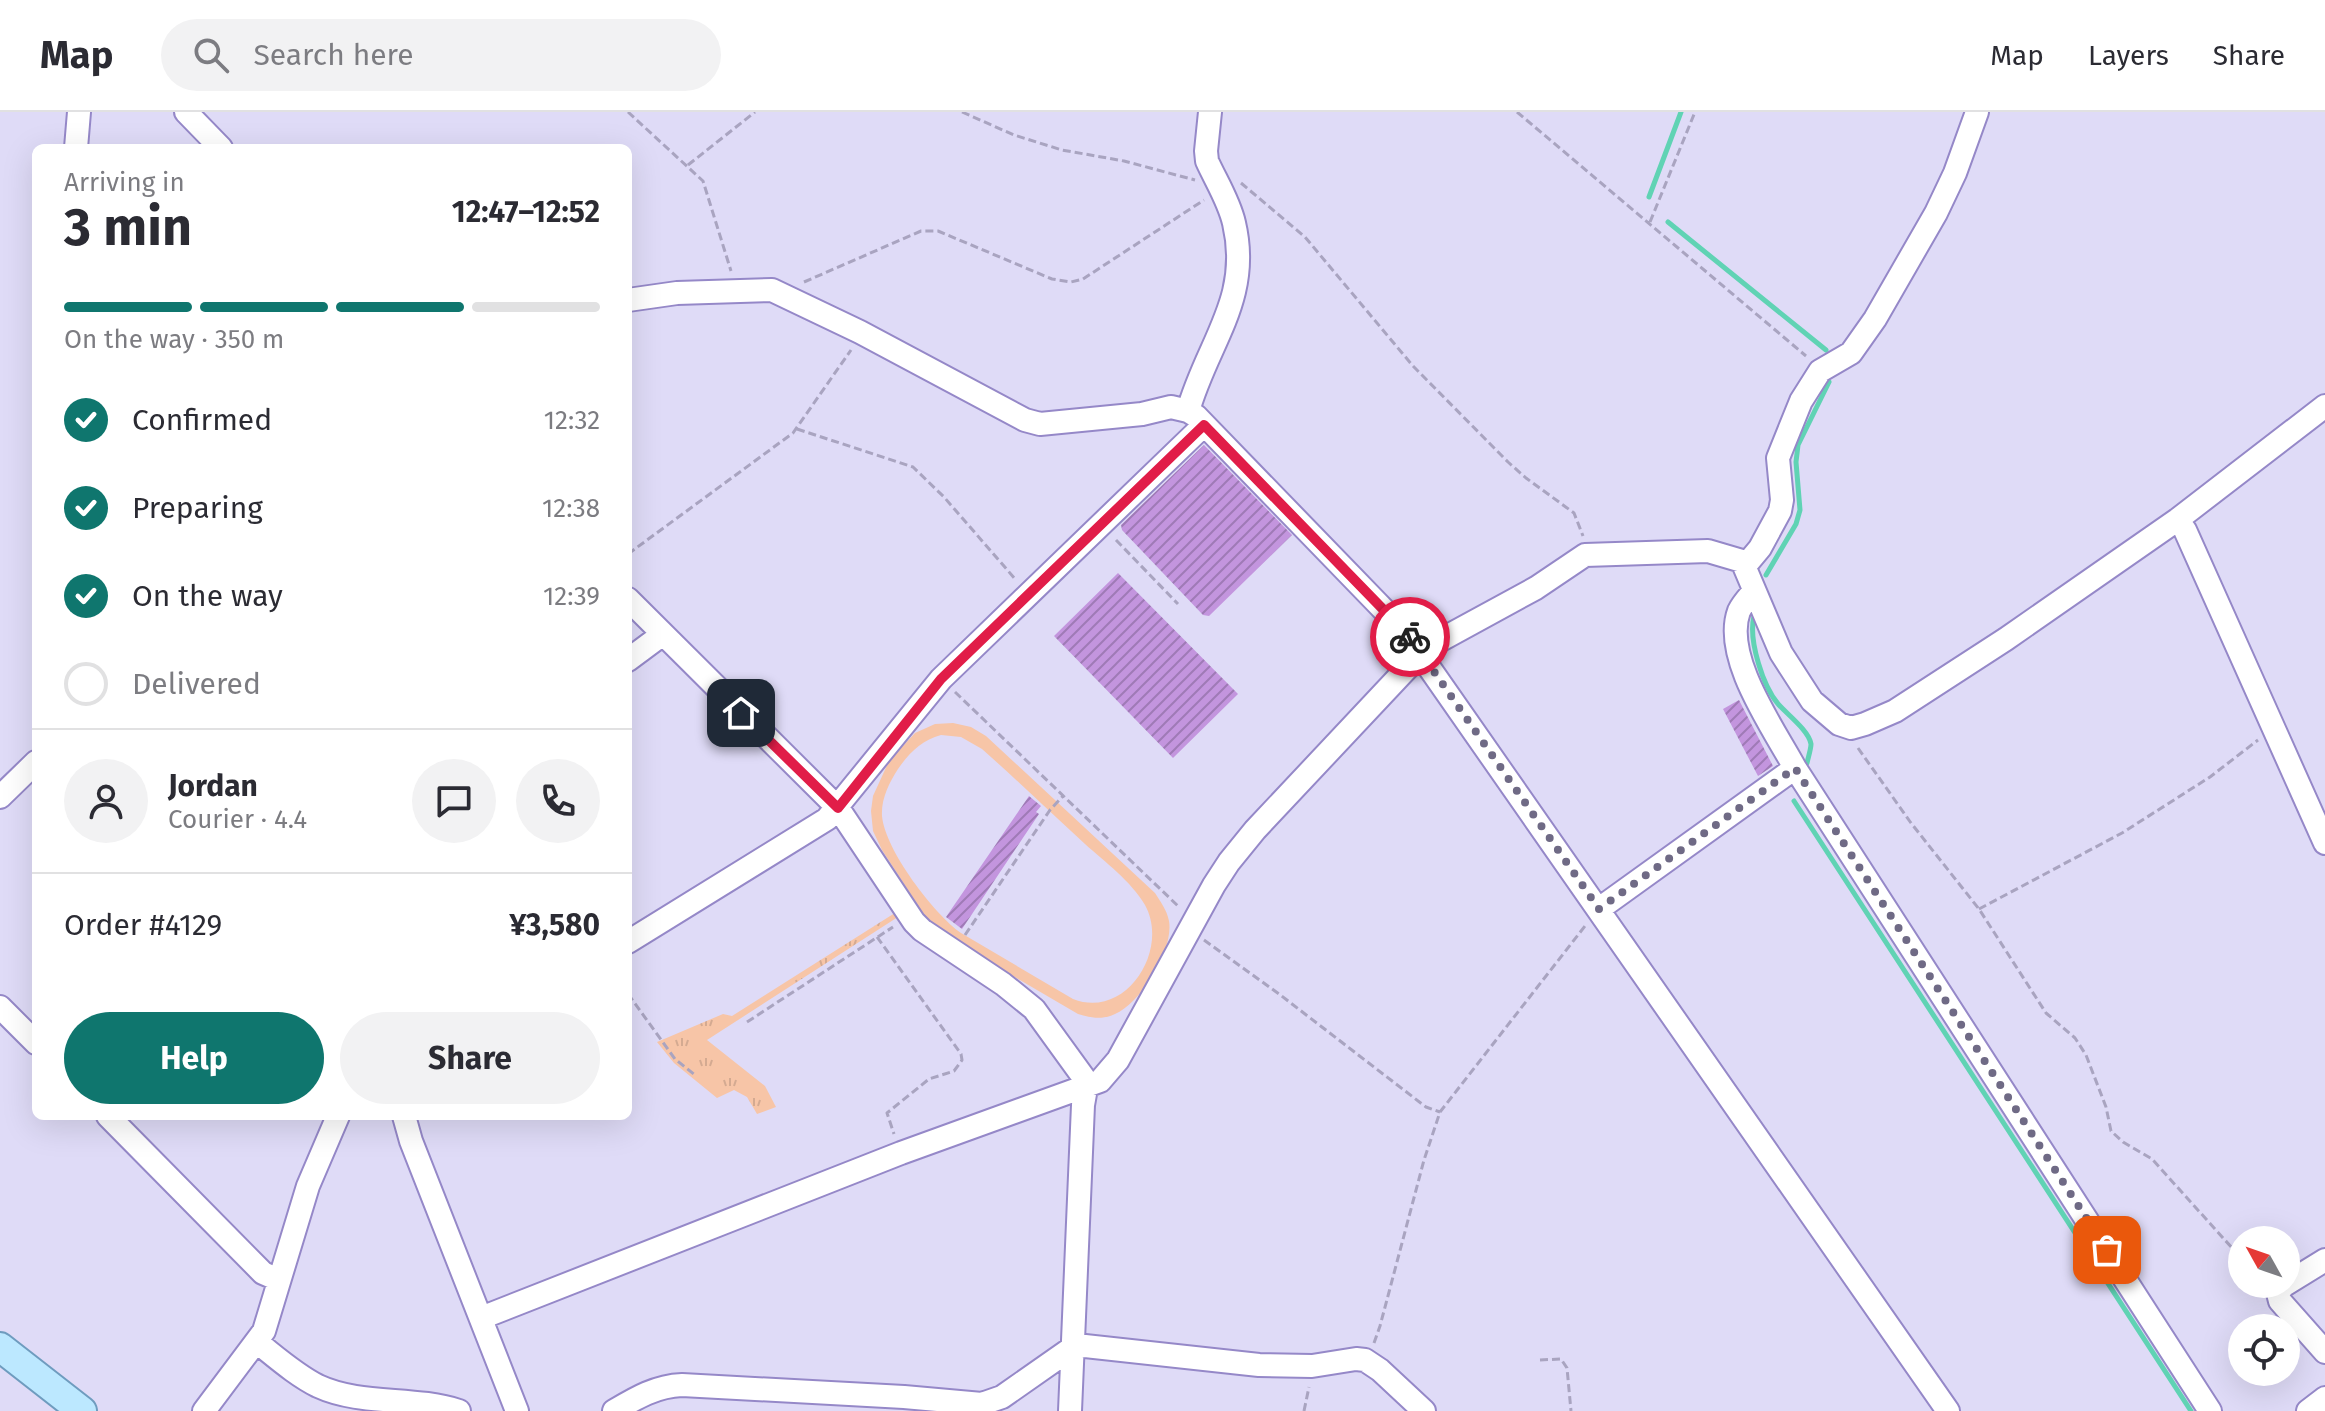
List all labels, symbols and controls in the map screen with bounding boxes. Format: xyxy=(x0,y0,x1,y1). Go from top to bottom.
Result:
search box xyxy=(161,19,721,91)
text: Map xyxy=(40,32,113,78)
icon: search xyxy=(189,33,233,77)
text: Search here xyxy=(253,37,414,73)
text: Map xyxy=(1990,39,2044,72)
text: Layers xyxy=(2088,39,2169,72)
text: Share xyxy=(2213,39,2285,72)
text: Arriving in xyxy=(64,167,185,198)
text: 12:47–12:52 xyxy=(452,194,600,230)
text: 3 min xyxy=(64,196,192,259)
text: On the way · 350 m xyxy=(64,324,284,355)
icon: check xyxy=(64,398,108,442)
text: Confirmed xyxy=(132,402,272,438)
text: 12:32 xyxy=(544,405,600,436)
icon: check xyxy=(64,486,108,530)
text: Preparing xyxy=(132,490,263,526)
text: 12:38 xyxy=(542,493,600,524)
icon: check xyxy=(64,574,108,618)
text: On the way xyxy=(132,578,283,614)
text: 12:39 xyxy=(543,581,600,612)
courier xyxy=(1370,597,1450,677)
icon: bike xyxy=(1388,615,1432,659)
text: Delivered xyxy=(132,666,261,702)
pin xyxy=(707,679,775,747)
icon: home xyxy=(719,691,763,735)
button: person xyxy=(64,759,148,843)
button: chat xyxy=(412,759,496,843)
button: phone xyxy=(516,759,600,843)
text: Jordan xyxy=(168,768,258,804)
text: Courier · 4.4 xyxy=(168,804,307,835)
text: Order #4129 xyxy=(64,907,222,943)
text: ¥3,580 xyxy=(509,907,600,943)
button: Help xyxy=(64,1012,324,1104)
button: Share xyxy=(340,1012,600,1104)
pin xyxy=(2073,1216,2141,1284)
north arrow xyxy=(2228,1226,2300,1298)
map controls xyxy=(2228,1226,2300,1386)
icon: bag xyxy=(2085,1228,2129,1272)
button: locate xyxy=(2228,1314,2300,1386)

